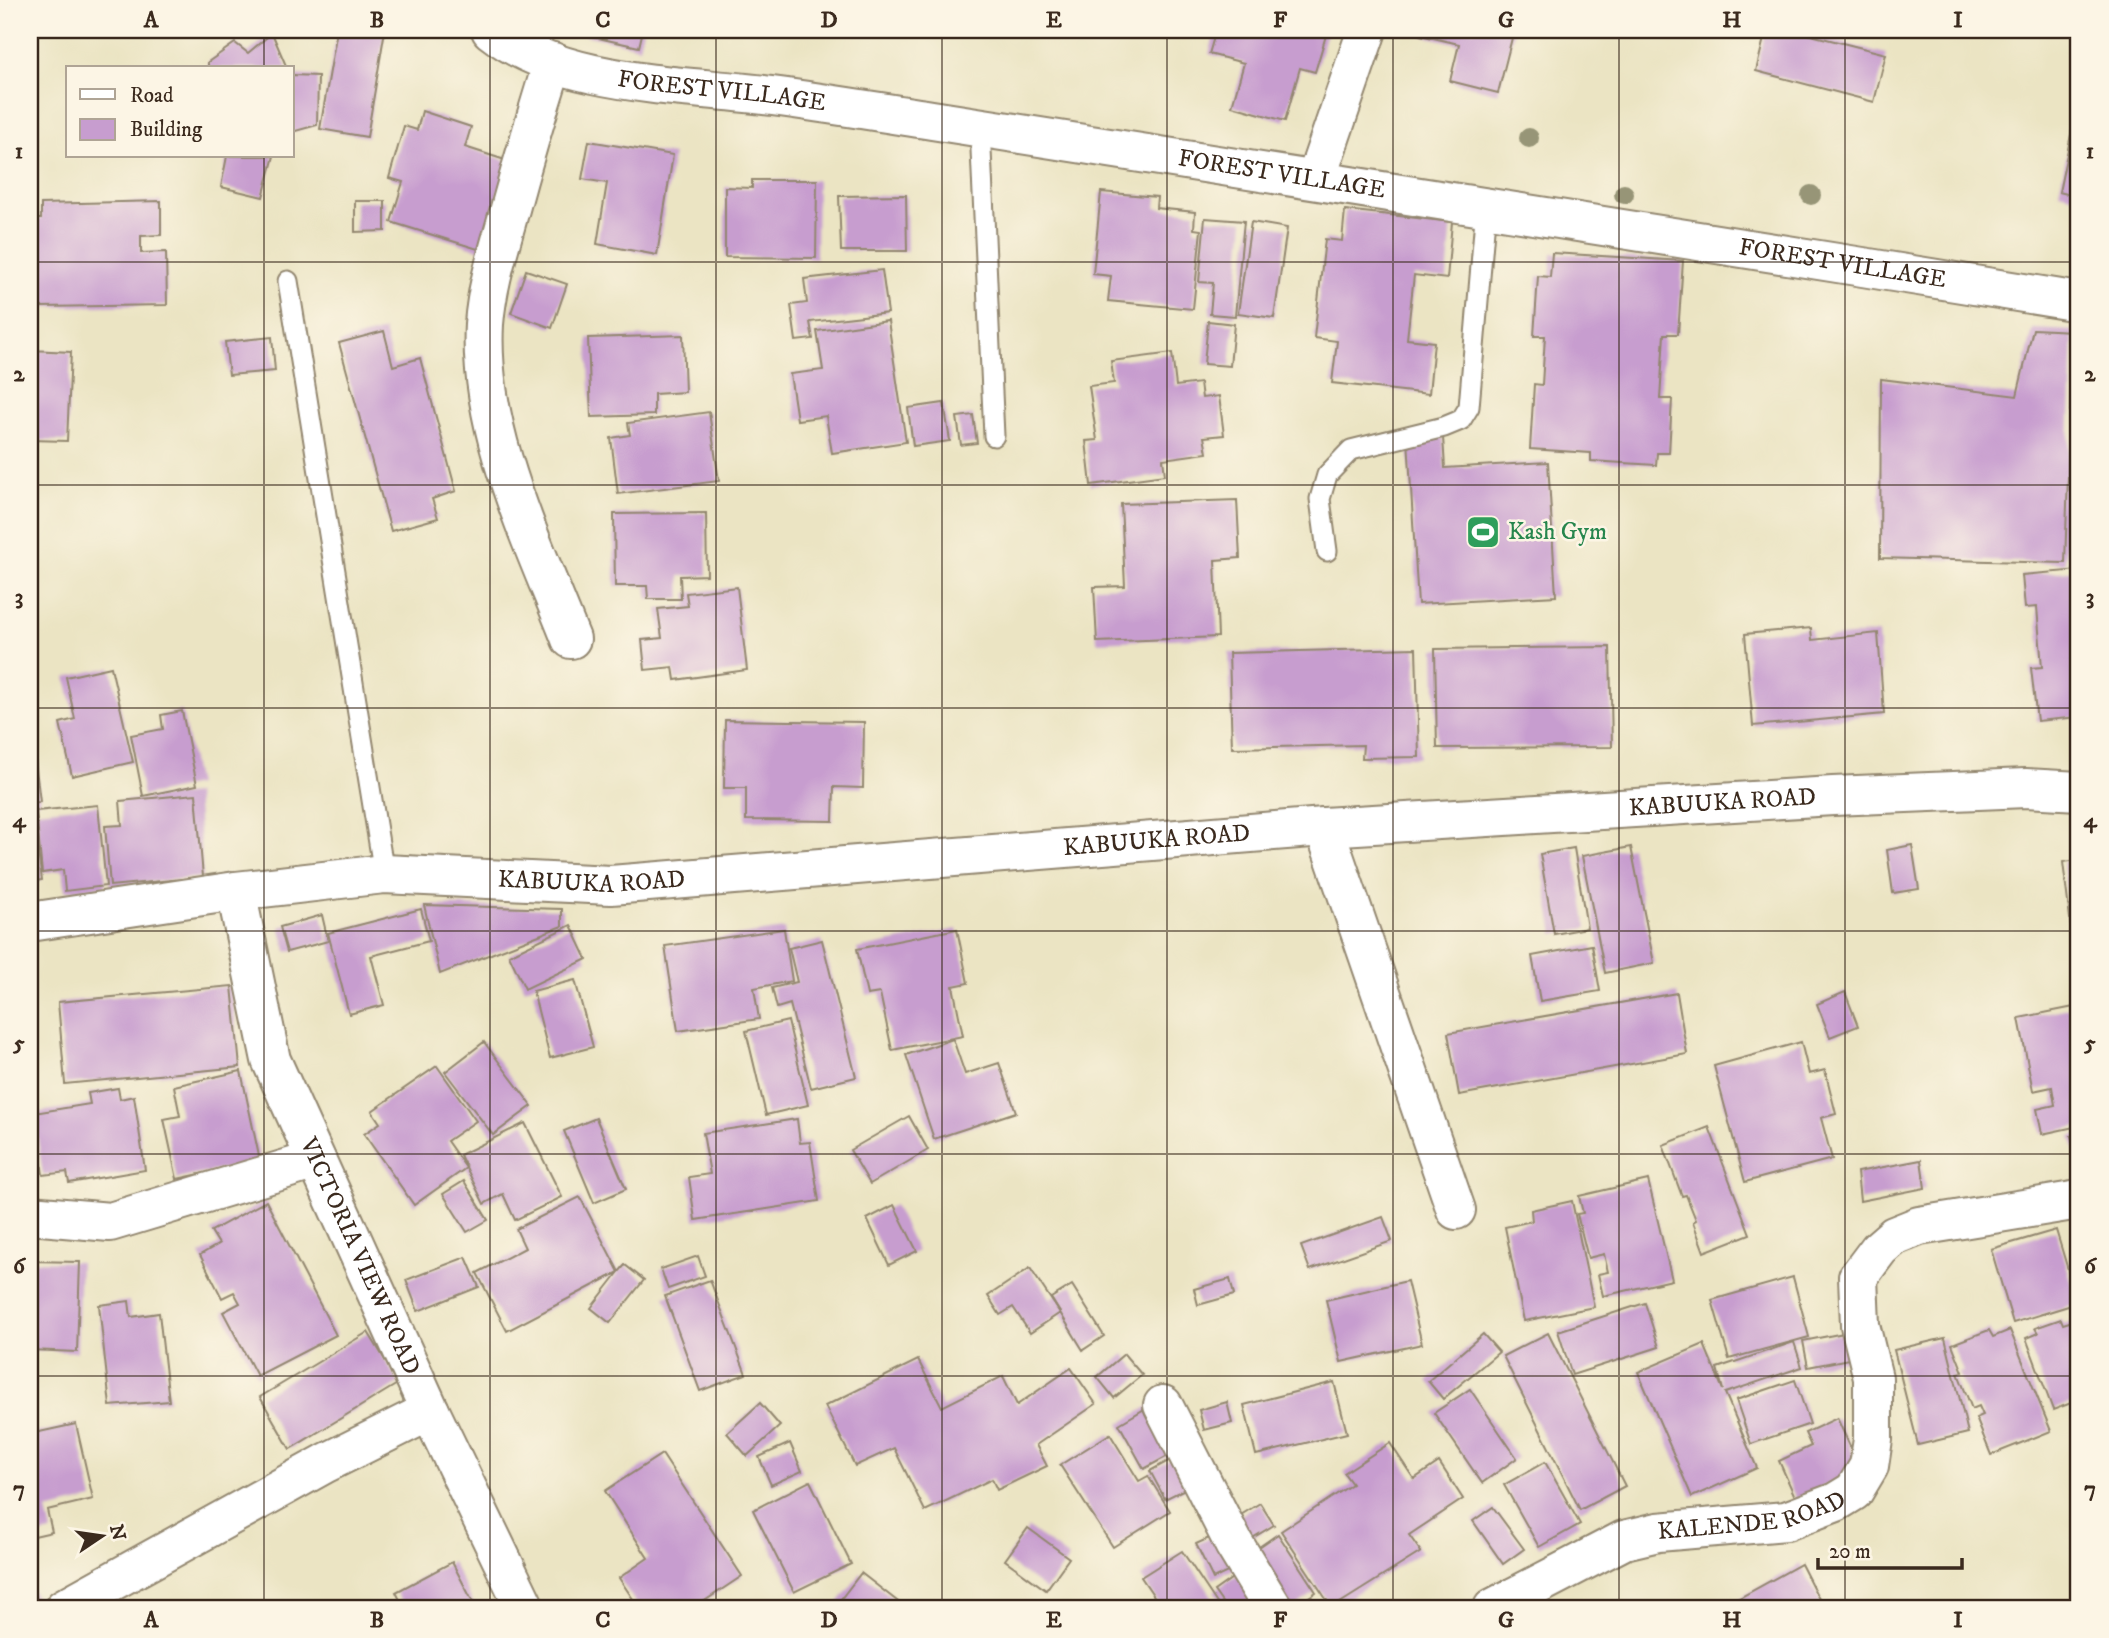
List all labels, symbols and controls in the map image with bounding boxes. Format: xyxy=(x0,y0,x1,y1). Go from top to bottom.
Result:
text: A xyxy=(143,6,160,35)
text: B xyxy=(370,6,384,35)
text: C xyxy=(595,6,611,35)
text: D xyxy=(820,6,838,35)
text: E xyxy=(1046,6,1062,35)
text: F xyxy=(1273,6,1288,35)
text: G xyxy=(1498,6,1514,35)
text: H xyxy=(1722,6,1742,35)
text: I xyxy=(1953,6,1963,35)
street label: FOREST VILLAGE xyxy=(616,64,828,118)
legend xyxy=(66,66,294,158)
text: Road xyxy=(130,83,174,109)
text: Building xyxy=(130,117,203,143)
text: 1 xyxy=(15,137,23,166)
text: 1 xyxy=(2086,137,2094,166)
street label: FOREST VILLAGE xyxy=(1176,143,1387,206)
street label: FOREST VILLAGE xyxy=(1737,232,1948,295)
text: 2 xyxy=(13,360,25,389)
text: 2 xyxy=(2084,360,2096,389)
sports icon: Kash Gym xyxy=(1464,513,1502,551)
place label: Kash Gym xyxy=(1508,517,1607,547)
text: 3 xyxy=(15,583,23,612)
text: 3 xyxy=(2086,583,2094,612)
street label: KABUUKA ROAD xyxy=(1628,782,1817,823)
text: 4 xyxy=(12,806,27,835)
text: 4 xyxy=(2083,806,2098,835)
street label: KABUUKA ROAD xyxy=(1062,818,1251,863)
street label: KABUUKA ROAD xyxy=(497,864,686,900)
text: 5 xyxy=(12,1029,25,1058)
text: 5 xyxy=(2083,1029,2096,1058)
street label: VICTORIA VIEW ROAD xyxy=(293,1132,427,1379)
text: 6 xyxy=(13,1252,27,1281)
text: 6 xyxy=(2084,1252,2098,1281)
text: 7 xyxy=(13,1475,25,1504)
text: 7 xyxy=(2084,1475,2096,1504)
street label: KALENDE ROAD xyxy=(1656,1484,1852,1547)
north arrow xyxy=(66,1502,136,1572)
text: N xyxy=(104,1522,130,1543)
scale bar xyxy=(1818,1526,1962,1570)
text: 20 m xyxy=(1829,1539,1871,1565)
text: A xyxy=(143,1606,160,1635)
text: B xyxy=(370,1606,384,1635)
text: C xyxy=(595,1606,611,1635)
text: D xyxy=(820,1606,838,1635)
text: E xyxy=(1046,1606,1062,1635)
text: F xyxy=(1273,1606,1288,1635)
text: G xyxy=(1498,1606,1514,1635)
text: H xyxy=(1722,1606,1742,1635)
text: I xyxy=(1953,1606,1963,1635)

